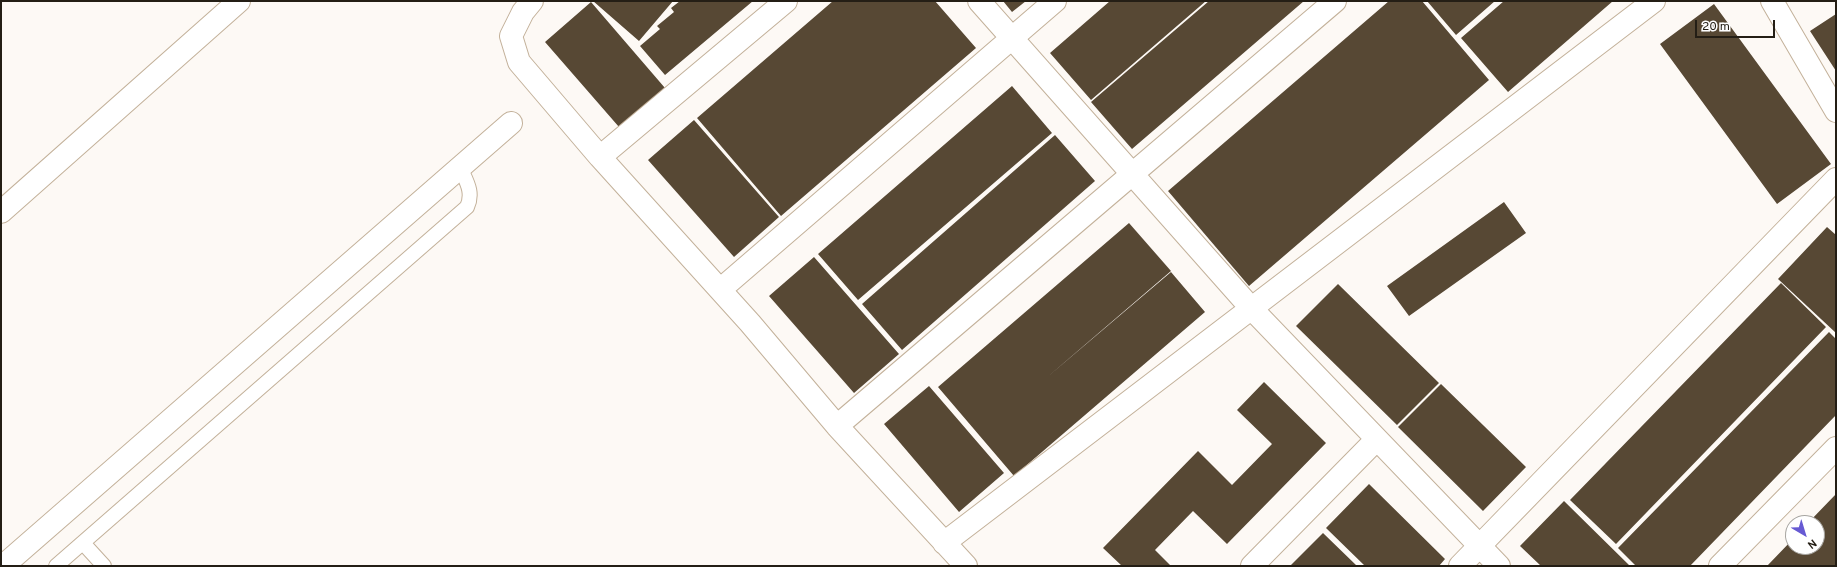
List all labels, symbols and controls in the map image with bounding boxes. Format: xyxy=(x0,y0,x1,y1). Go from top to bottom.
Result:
scale bar xyxy=(1697,12,1777,38)
text: 20 m xyxy=(1702,19,1730,35)
north arrow xyxy=(1785,515,1825,555)
text: N xyxy=(1804,536,1819,552)

